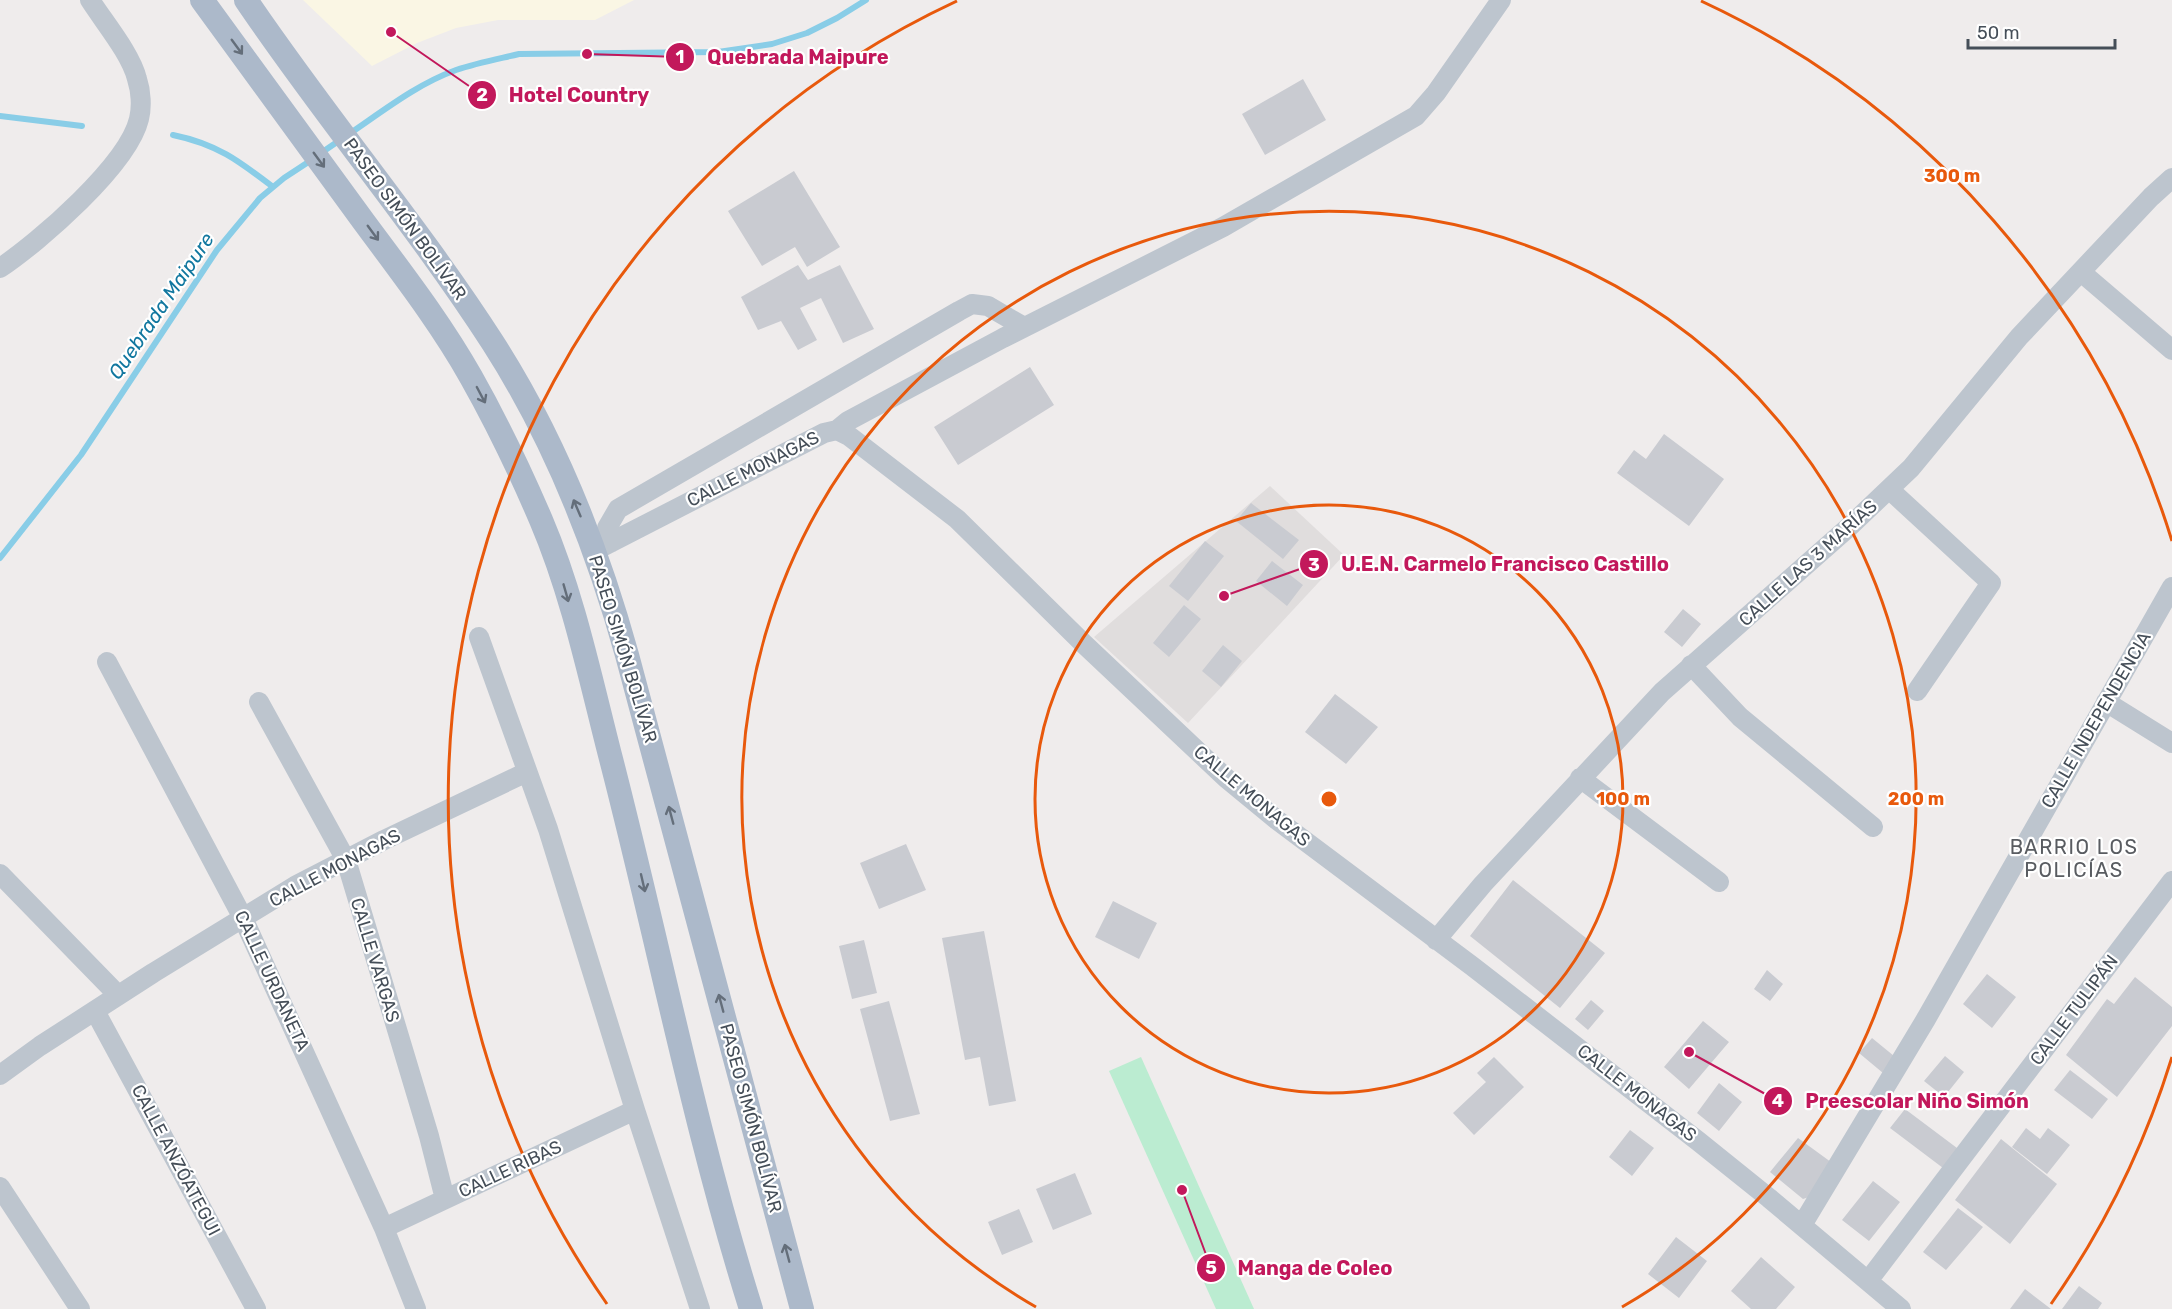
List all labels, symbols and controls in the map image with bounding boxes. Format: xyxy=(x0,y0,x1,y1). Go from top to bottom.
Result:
scale bar xyxy=(1968,12,2115,50)
text: 50 m xyxy=(1977,22,2020,44)
callout: Quebrada Maipure xyxy=(665,38,900,76)
one-way arrow xyxy=(230,39,243,55)
text: Quebrada Maipure xyxy=(707,45,889,69)
text: 1 xyxy=(676,46,684,68)
callout: Hotel Country xyxy=(467,76,661,114)
text: Hotel Country xyxy=(509,83,649,107)
text: 2 xyxy=(476,84,488,106)
street label: PASEO SIMÓN BOLÍVAR xyxy=(339,134,471,304)
one-way arrow xyxy=(313,151,325,167)
text: 300 m xyxy=(1924,165,1980,187)
one-way arrow xyxy=(367,225,379,241)
water label: Quebrada Maipure xyxy=(103,228,219,384)
one-way arrow xyxy=(476,386,487,404)
street label: CALLE MONAGAS xyxy=(683,426,823,512)
street label: CALLE LAS 3 MARÍAS xyxy=(1734,495,1882,631)
one-way arrow xyxy=(571,499,582,518)
callout: U.E.N. Carmelo Francisco Castillo xyxy=(1299,545,1681,583)
text: U.E.N. Carmelo Francisco Castillo xyxy=(1341,552,1669,576)
street label: PASEO SIMÓN BOLÍVAR xyxy=(584,553,662,746)
text: 3 xyxy=(1308,554,1320,576)
one-way arrow xyxy=(561,583,572,602)
street label: CALLE INDEPENDENCIA xyxy=(2036,628,2156,812)
street label: CALLE MONAGAS xyxy=(1189,741,1315,851)
text: 100 m xyxy=(1596,788,1650,810)
text: 200 m xyxy=(1888,788,1944,810)
centre of rings xyxy=(1319,789,1339,809)
one-way arrow xyxy=(665,806,676,825)
street label: CALLE MONAGAS xyxy=(266,824,404,912)
district label: BARRIO LOS POLICÍAS xyxy=(2010,835,2138,882)
one-way arrow xyxy=(638,873,649,892)
street label: CALLE VARGAS xyxy=(346,895,404,1025)
street label: CALLE URDANETA xyxy=(230,907,314,1055)
street label: CALLE TULIPÁN xyxy=(2025,950,2123,1070)
one-way arrow xyxy=(714,994,726,1013)
street label: PASEO SIMÓN BOLÍVAR xyxy=(715,1021,787,1215)
street label: CALLE MONAGAS xyxy=(1573,1040,1701,1146)
street label: CALLE ANZÓATEGUI xyxy=(127,1081,225,1239)
callout: Preescolar Niño Simón xyxy=(1763,1082,2041,1120)
text: Preescolar Niño Simón xyxy=(1805,1089,2029,1113)
text: 4 xyxy=(1772,1090,1784,1112)
street label: CALLE RIBAS xyxy=(455,1136,565,1202)
one-way arrow xyxy=(780,1244,792,1263)
callout: Manga de Coleo xyxy=(1196,1249,1405,1287)
text: Manga de Coleo xyxy=(1238,1256,1392,1280)
text: 5 xyxy=(1205,1257,1217,1279)

